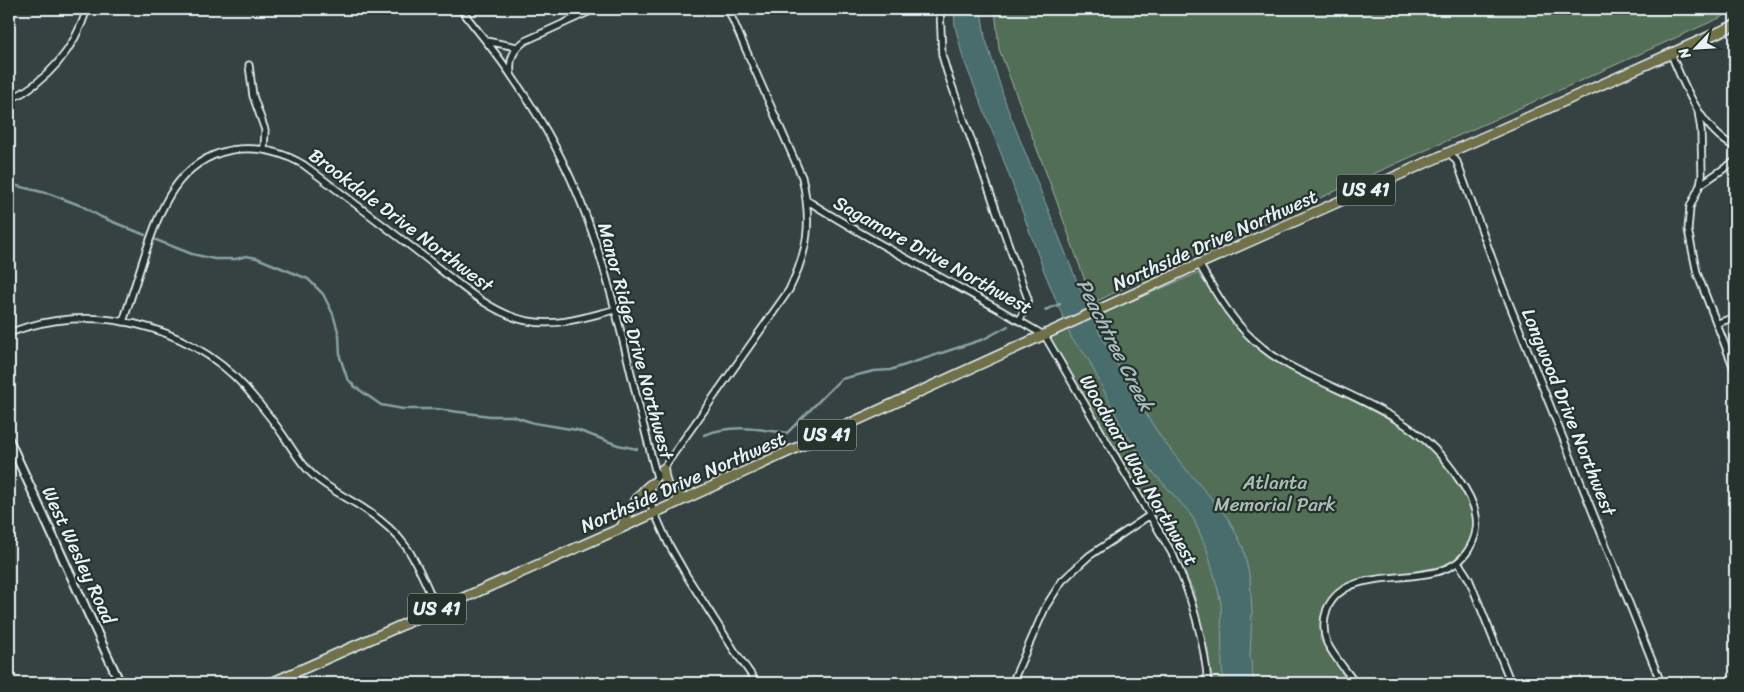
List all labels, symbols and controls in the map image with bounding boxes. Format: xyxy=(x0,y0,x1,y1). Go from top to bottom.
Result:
north arrow xyxy=(1672,22,1722,72)
text: N xyxy=(1671,43,1698,64)
street label: Brookdale Drive Northwest xyxy=(301,139,502,302)
road number: US 41 xyxy=(1337,174,1395,206)
street label: Northside Drive Northwest xyxy=(1107,180,1323,300)
street label: Sagamore Drive Northwest xyxy=(827,186,1039,324)
street label: Manor Ridge Drive Northwest xyxy=(588,219,684,465)
water label: Peachtree Creek xyxy=(1066,272,1164,419)
street label: Longwood Drive Northwest xyxy=(1512,303,1626,522)
street label: Woodward Way Northwest xyxy=(1071,368,1207,572)
road number: US 41 xyxy=(798,420,856,450)
street label: Northside Drive Northwest xyxy=(575,422,791,542)
park label: Atlanta Memorial Park xyxy=(1214,466,1336,521)
street label: West Wesley Road xyxy=(33,481,126,631)
road number: US 41 xyxy=(408,594,466,624)

